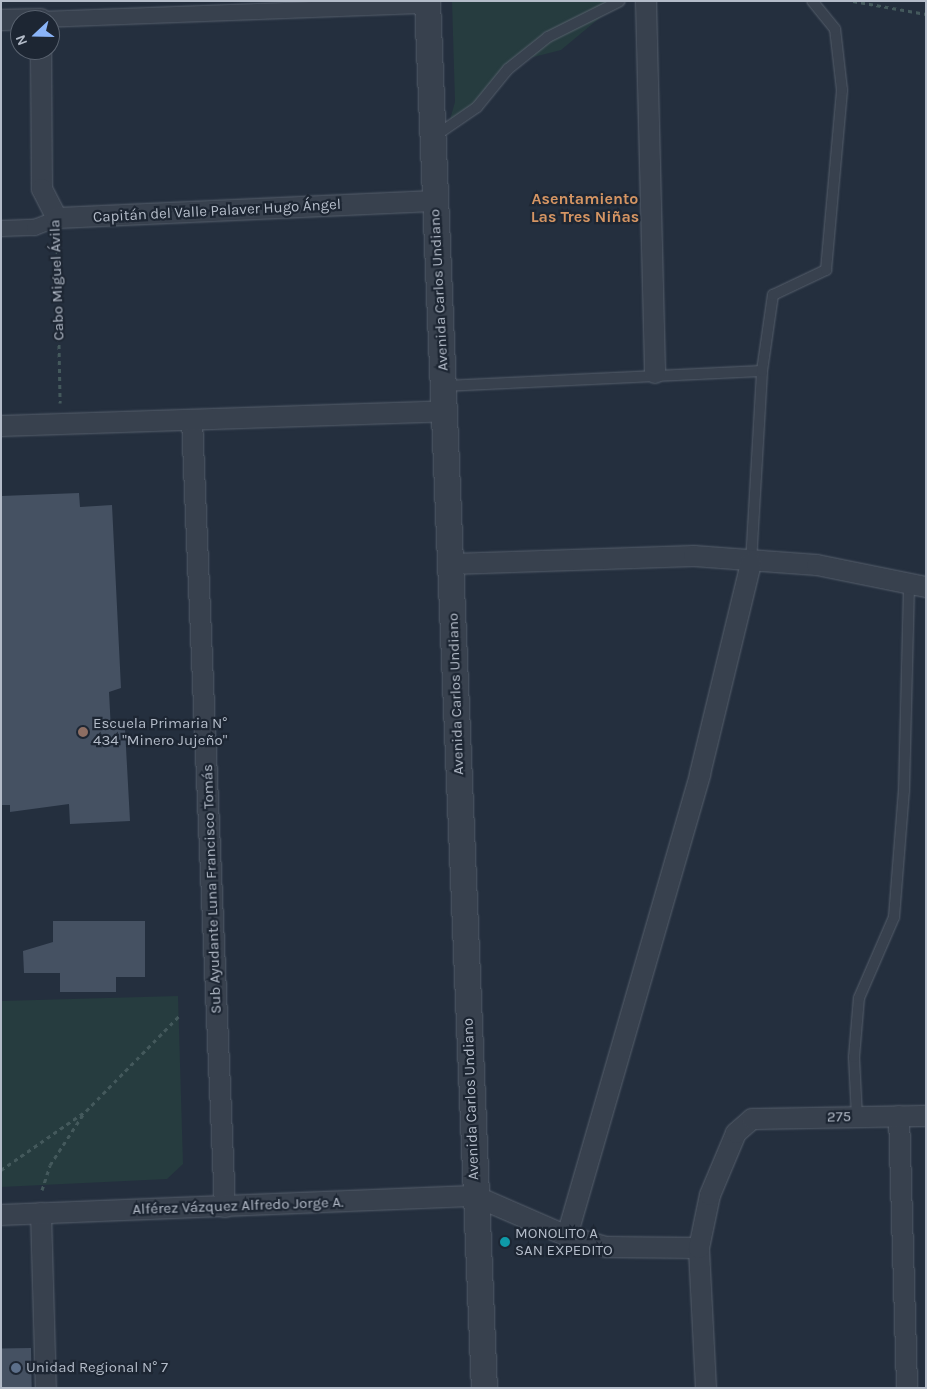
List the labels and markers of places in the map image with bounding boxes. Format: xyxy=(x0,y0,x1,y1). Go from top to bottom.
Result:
place label: Escuela Primaria N° 434 "Minero Jujeño" xyxy=(93,714,227,749)
marker: Escuela Primaria N° 434 "Minero Jujeño" xyxy=(77,726,89,738)
place label: MONOLITO A SAN EXPEDITO xyxy=(515,1224,613,1259)
marker: MONOLITO A SAN EXPEDITO xyxy=(499,1236,511,1248)
place label: Unidad Regional N° 7 xyxy=(26,1359,168,1377)
marker: Unidad Regional N° 7 xyxy=(10,1362,22,1374)

